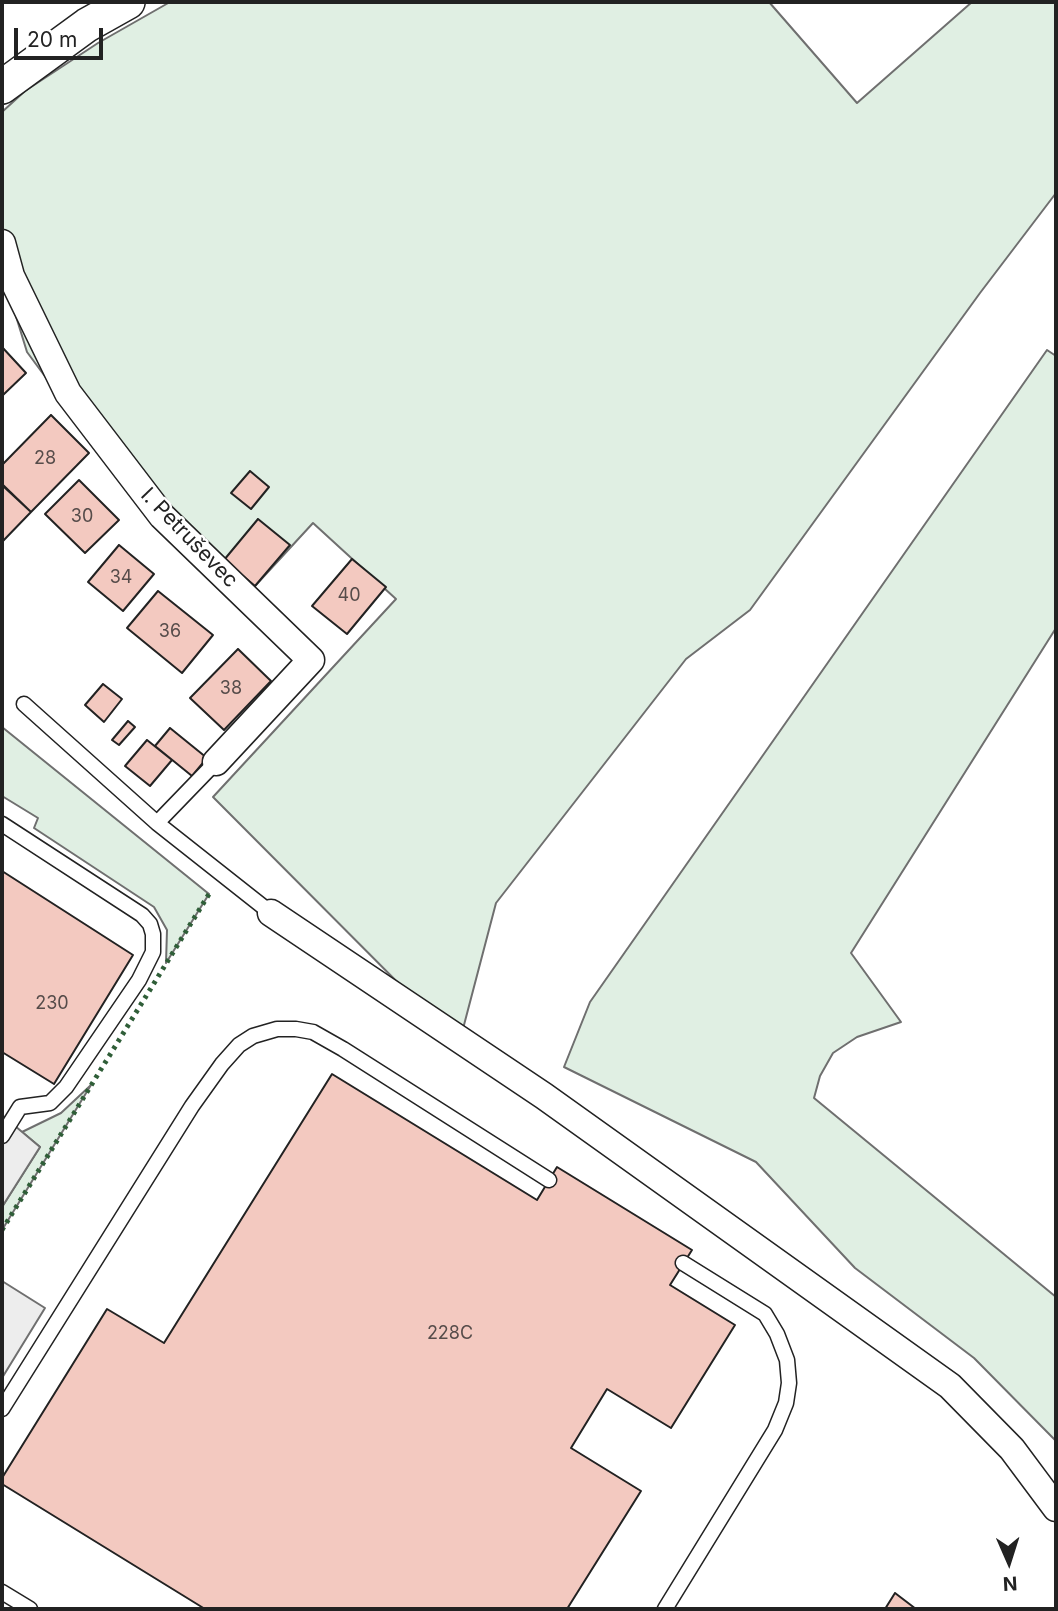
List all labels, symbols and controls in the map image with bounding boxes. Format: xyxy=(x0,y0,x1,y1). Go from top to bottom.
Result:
scale bar xyxy=(18,14,107,58)
text: 20 m xyxy=(27,27,77,52)
house number: 28 xyxy=(34,448,56,470)
street label: I. Petruševec xyxy=(135,483,243,593)
house number: 30 xyxy=(71,506,93,528)
house number: 34 xyxy=(110,567,132,589)
house number: 40 xyxy=(338,585,360,607)
house number: 36 xyxy=(159,621,181,643)
house number: 38 xyxy=(220,678,242,700)
house number: 230 xyxy=(35,993,69,1015)
house number: 228C xyxy=(427,1323,473,1345)
north arrow xyxy=(974,1527,1044,1597)
text: N xyxy=(1002,1572,1018,1595)

